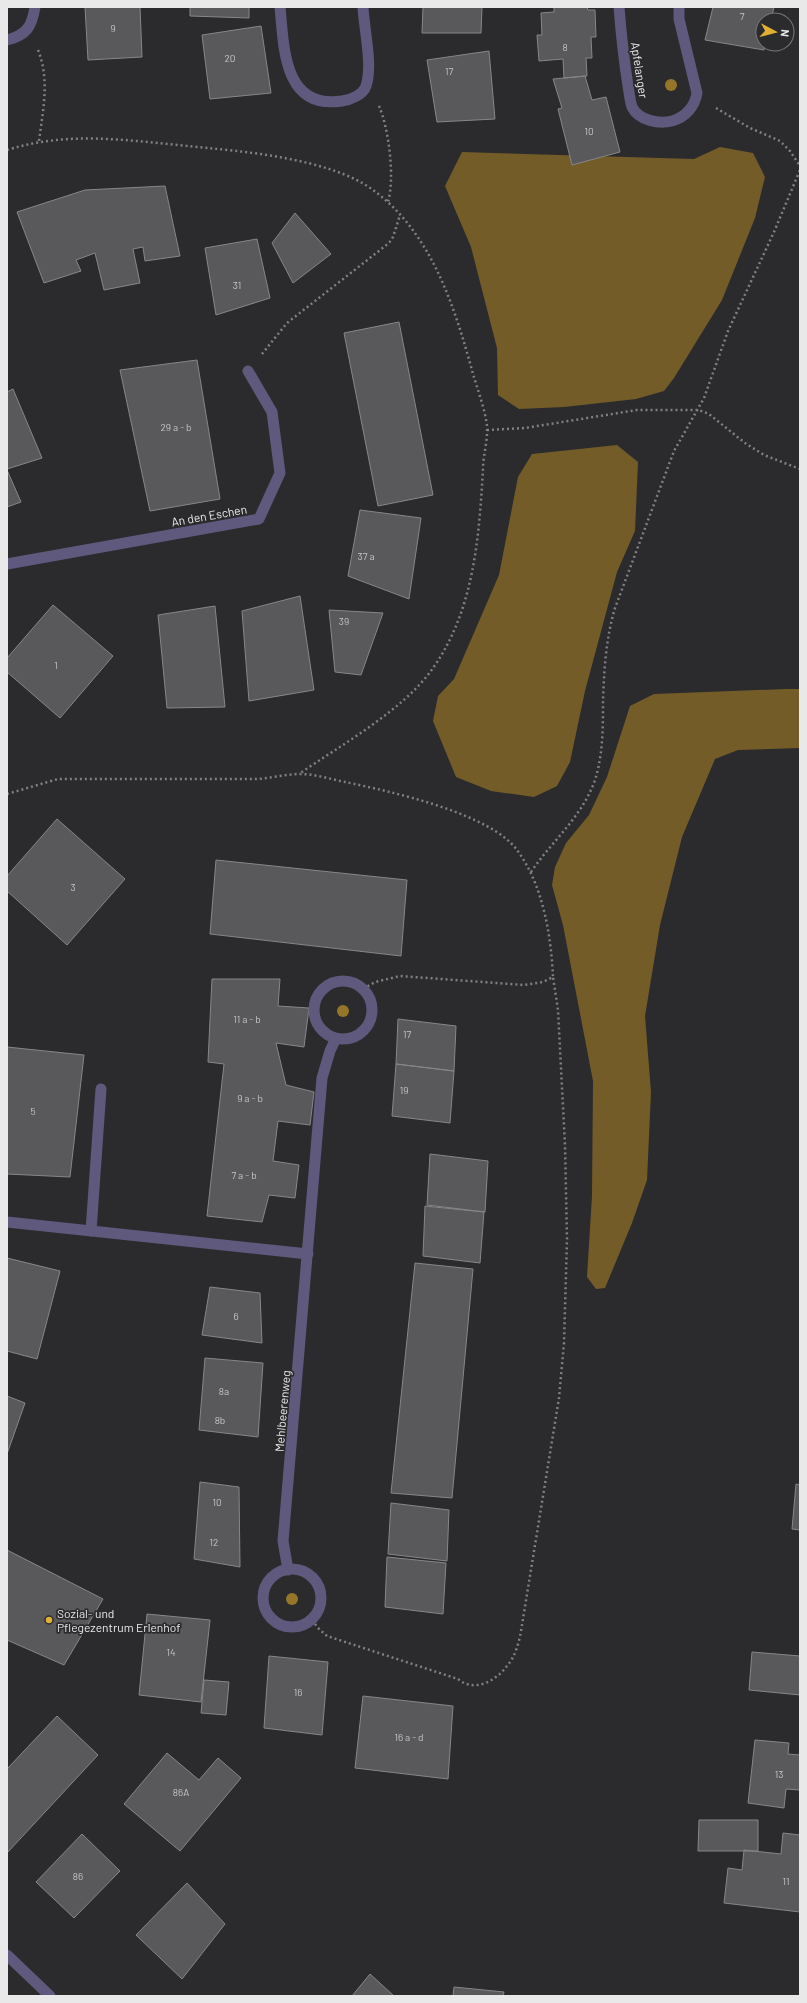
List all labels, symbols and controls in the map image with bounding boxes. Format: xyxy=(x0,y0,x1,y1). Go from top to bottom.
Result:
house number: 7 xyxy=(740,10,745,22)
north arrow xyxy=(755,12,795,52)
house number: 9 xyxy=(110,22,116,34)
text: N xyxy=(779,29,792,38)
house number: 8 xyxy=(562,41,568,53)
street label: Apfelanger xyxy=(629,41,651,100)
house number: 20 xyxy=(224,52,236,64)
house number: 17 xyxy=(445,65,453,77)
house number: 10 xyxy=(584,125,594,137)
house number: 31 xyxy=(233,279,241,291)
house number: 29 a - b xyxy=(160,421,192,433)
street label: An den Eschen xyxy=(170,501,248,529)
house number: 37 a xyxy=(358,550,375,562)
house number: 39 xyxy=(339,615,349,627)
house number: 1 xyxy=(54,659,58,671)
house number: 3 xyxy=(70,881,76,893)
house number: 11 a - b xyxy=(233,1013,261,1025)
house number: 17 xyxy=(403,1028,411,1040)
house number: 19 xyxy=(400,1084,408,1096)
house number: 9 a - b xyxy=(237,1092,263,1104)
house number: 5 xyxy=(30,1105,36,1117)
house number: 7 a - b xyxy=(231,1169,257,1181)
house number: 6 xyxy=(233,1310,239,1322)
street label: Mehlbeerenweg xyxy=(271,1370,293,1452)
house number: 8a xyxy=(219,1385,229,1397)
house number: 8b xyxy=(215,1414,225,1426)
house number: 10 xyxy=(212,1496,222,1508)
house number: 12 xyxy=(210,1536,218,1548)
place label: Sozial- und Pflegezentrum Erlenhof xyxy=(57,1606,180,1634)
marker: Sozial- und Pflegezentrum Erlenhof xyxy=(44,1615,54,1625)
house number: 14 xyxy=(166,1646,176,1658)
house number: 16 xyxy=(294,1686,302,1698)
house number: 16 a - d xyxy=(394,1731,424,1743)
house number: 13 xyxy=(775,1768,783,1780)
house number: 86A xyxy=(173,1786,189,1798)
house number: 86 xyxy=(73,1870,83,1882)
house number: 11 xyxy=(782,1875,790,1887)

